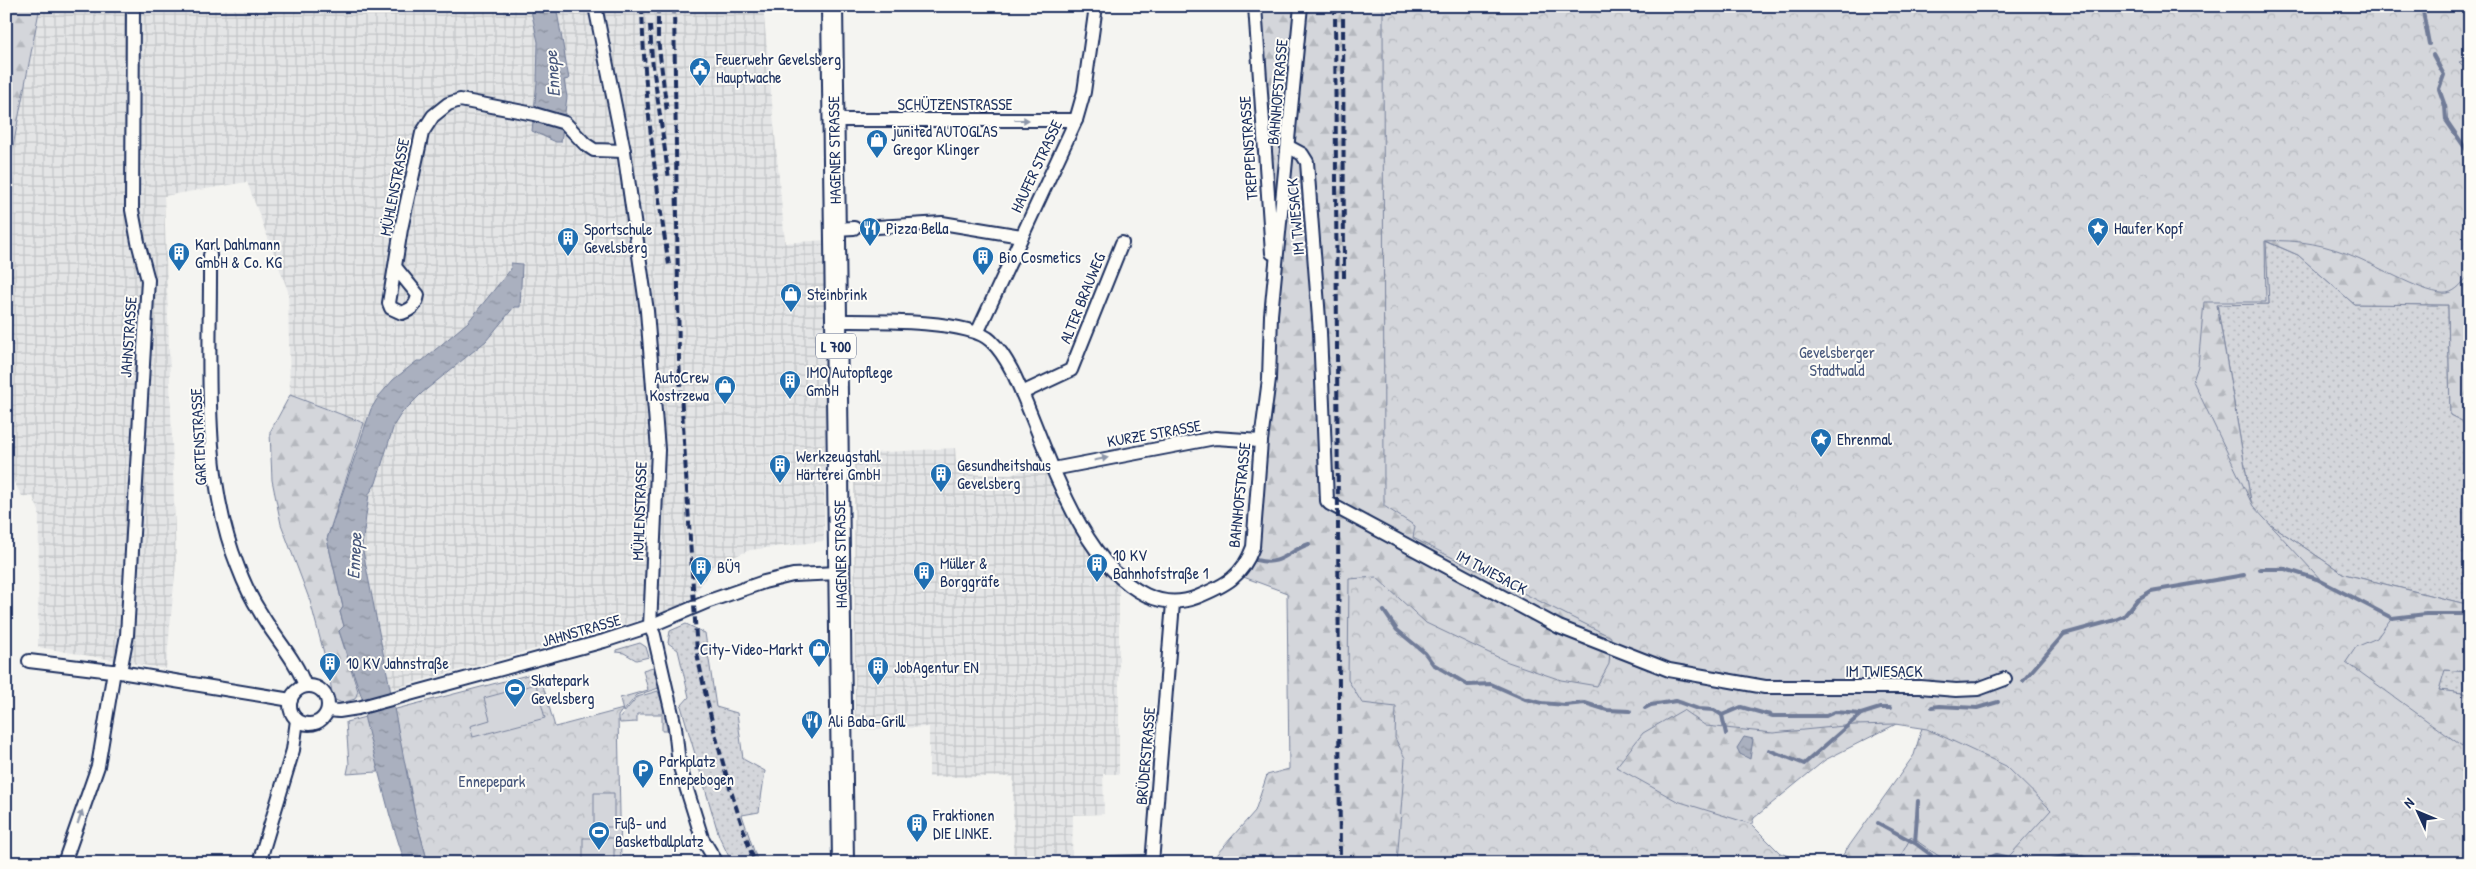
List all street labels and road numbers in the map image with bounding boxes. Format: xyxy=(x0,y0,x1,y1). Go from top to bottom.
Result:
street label: BAHNHOFSTRASSE xyxy=(1261,38,1293,146)
street label: SCHÜTZENSTRASSE xyxy=(897,93,1013,115)
street label: TREPPENSTRASSE xyxy=(1233,95,1263,201)
street label: HAGENER STRASSE xyxy=(822,96,846,204)
street label: HAUFER STRASSE xyxy=(1005,116,1067,216)
street label: MÜHLENSTRASSE xyxy=(374,136,414,238)
street label: IM TWIESACK xyxy=(1281,177,1309,257)
street label: ALTER BRAUWEG xyxy=(1054,249,1110,347)
street label: JAHNSTRASSE xyxy=(114,296,142,378)
road number: L 700 xyxy=(816,334,856,358)
street label: GARTENSTRASSE xyxy=(184,388,212,486)
street label: KURZE STRASSE xyxy=(1105,414,1203,452)
street label: BAHNHOFSTRASSE xyxy=(1223,441,1255,549)
street label: MÜHLENSTRASSE xyxy=(626,461,652,561)
street label: HAGENER STRASSE xyxy=(828,500,852,608)
street label: IM TWIESACK xyxy=(1453,544,1532,600)
street label: JAHNSTRASSE xyxy=(539,608,623,652)
street label: IM TWIESACK xyxy=(1845,660,1923,682)
street label: BRÜDERSTRASSE xyxy=(1130,706,1160,806)

